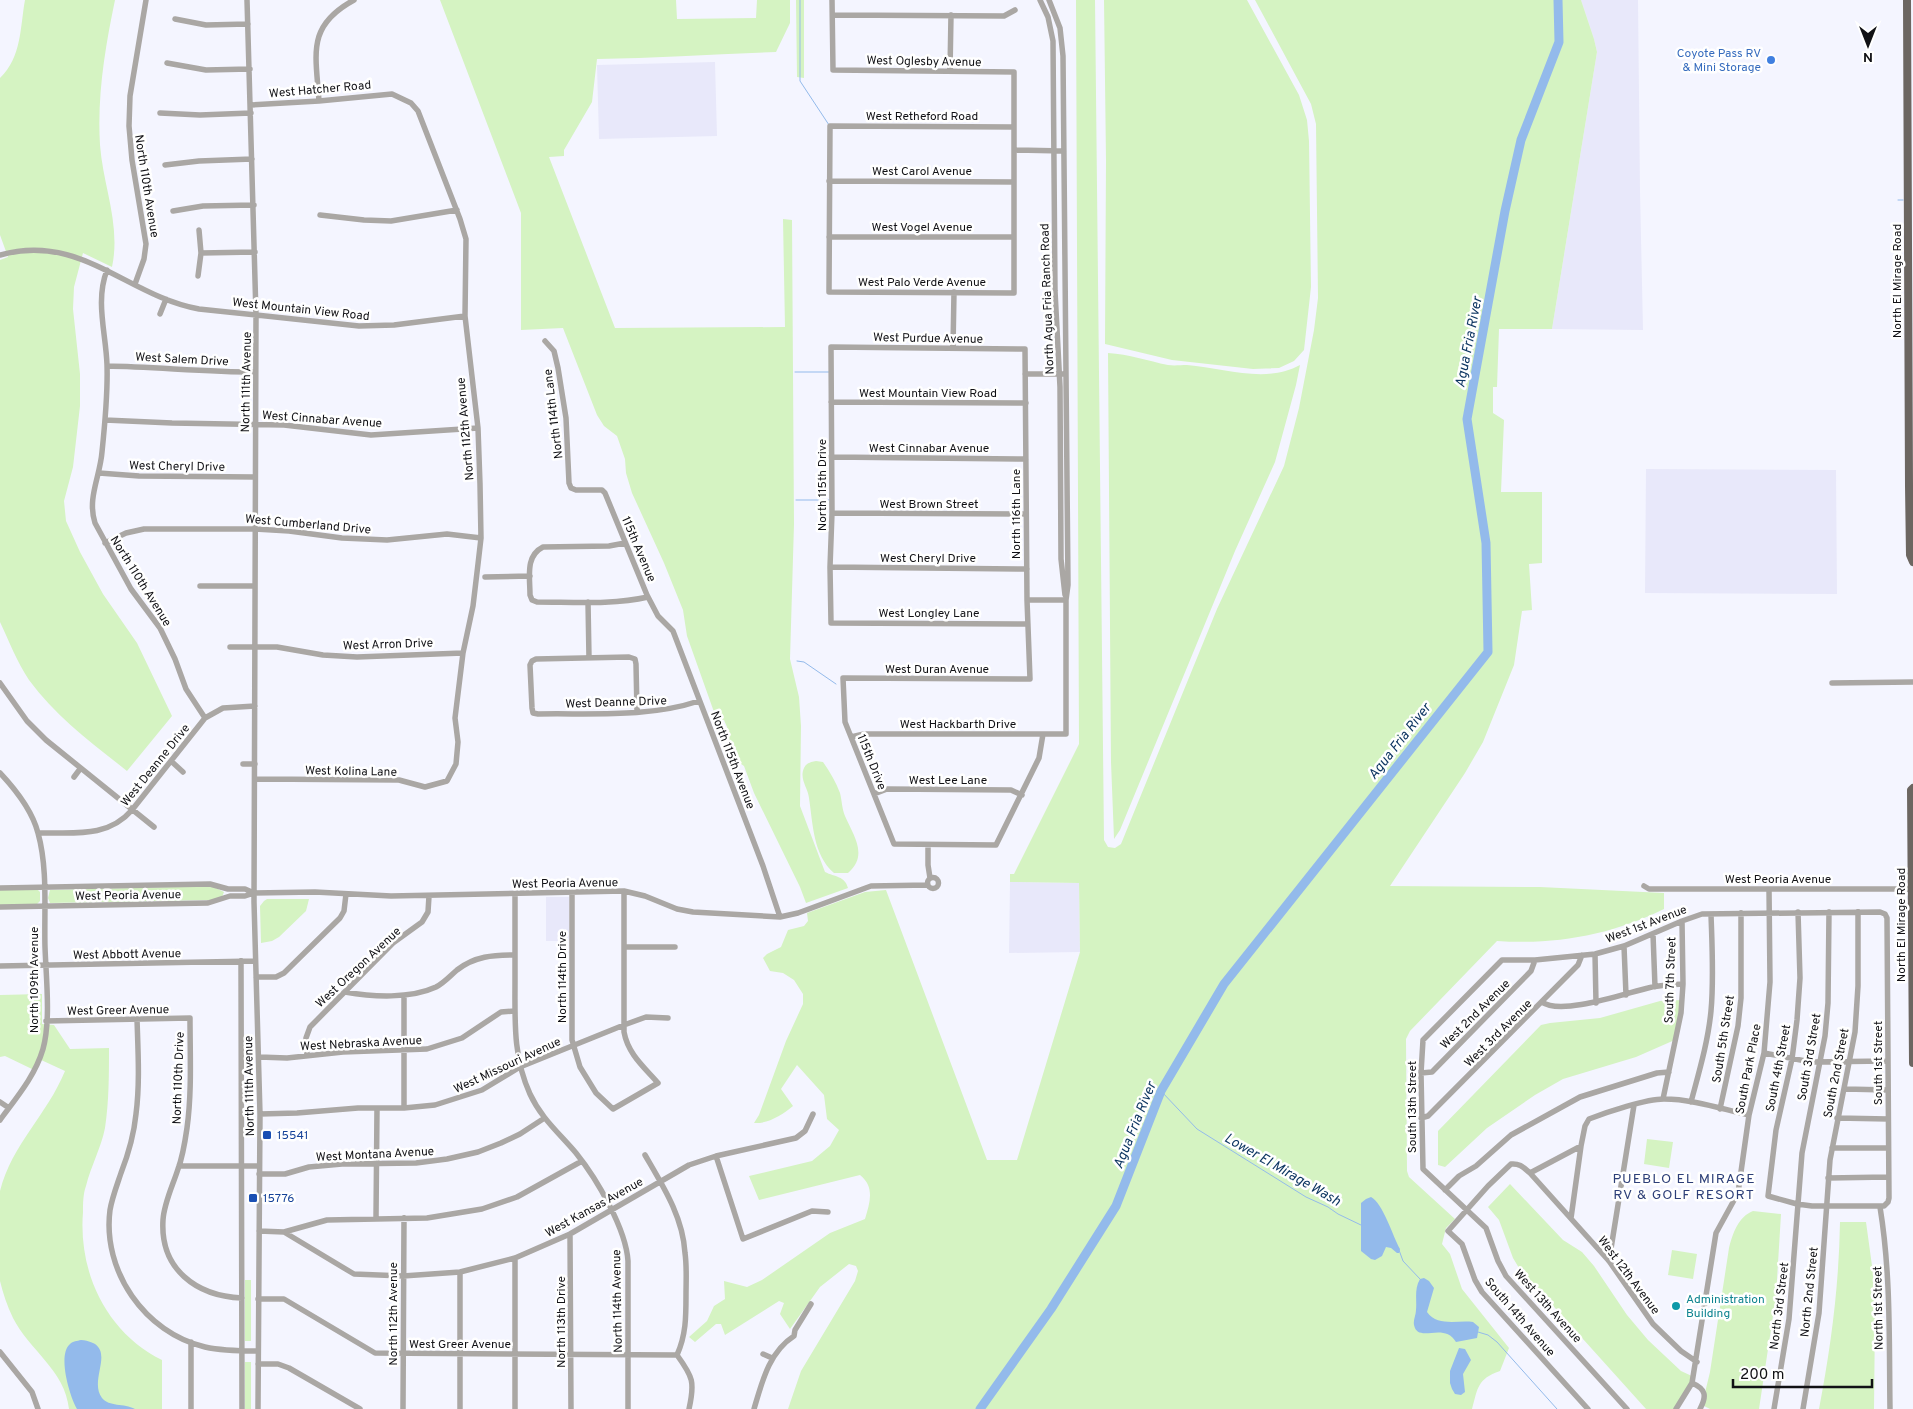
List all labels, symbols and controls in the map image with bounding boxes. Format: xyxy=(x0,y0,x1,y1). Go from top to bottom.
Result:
north arrow xyxy=(1843,20,1893,70)
place label: Coyote Pass RV & Mini Storage xyxy=(1677,46,1761,76)
text: N xyxy=(1863,48,1873,65)
street label: West Oglesby Avenue xyxy=(866,53,982,71)
marker: Coyote Pass RV & Mini Storage xyxy=(1765,54,1777,66)
street label: West Hatcher Road xyxy=(268,78,372,102)
street label: West Retheford Road xyxy=(866,109,978,125)
street label: North 110th Avenue xyxy=(130,134,162,239)
street label: West Carol Avenue xyxy=(872,164,972,180)
street label: West Vogel Avenue xyxy=(872,220,972,236)
street label: North Agua Fria Ranch Road xyxy=(1037,223,1059,375)
street label: North El Mirage Road xyxy=(1890,224,1906,338)
street label: West Palo Verde Avenue xyxy=(858,275,986,291)
water label: Agua Fria River xyxy=(1452,294,1487,389)
street label: West Mountain View Road xyxy=(231,295,370,325)
street label: West Purdue Avenue xyxy=(873,330,983,348)
street label: North 111th Avenue xyxy=(238,331,256,433)
street label: West Salem Drive xyxy=(135,350,229,370)
street label: North 114th Lane xyxy=(541,368,567,460)
street label: North 112th Avenue xyxy=(454,377,478,481)
street label: West Mountain View Road xyxy=(859,386,997,402)
street label: West Cinnabar Avenue xyxy=(261,408,383,432)
street label: North 115th Drive xyxy=(815,439,831,531)
street label: West Cinnabar Avenue xyxy=(869,441,989,457)
street label: West Cheryl Drive xyxy=(129,458,225,476)
street label: North 116th Lane xyxy=(1009,469,1025,559)
street label: West Brown Street xyxy=(879,497,979,513)
street label: West Cumberland Drive xyxy=(244,512,372,538)
street label: 115th Avenue xyxy=(617,514,659,585)
street label: North 110th Avenue xyxy=(106,533,175,630)
street label: West Cheryl Drive xyxy=(880,551,976,567)
street label: West Longley Lane xyxy=(878,606,980,622)
street label: West Arron Drive xyxy=(343,635,433,655)
street label: West Duran Avenue xyxy=(885,662,989,678)
street label: West Deanne Drive xyxy=(565,693,667,713)
water label: Agua Fria River xyxy=(1365,699,1436,783)
street label: North 115th Avenue xyxy=(706,709,758,812)
street label: West Hackbarth Drive xyxy=(900,717,1016,733)
street label: West Deanne Drive xyxy=(118,721,194,810)
street label: 115th Drive xyxy=(853,732,889,793)
street label: West Kolina Lane xyxy=(305,763,397,781)
street label: West Lee Lane xyxy=(909,773,987,789)
street label: North El Mirage Road xyxy=(1894,868,1910,982)
street label: West Peoria Avenue xyxy=(1725,872,1831,888)
street label: West Peoria Avenue xyxy=(512,875,618,893)
street label: West Peoria Avenue xyxy=(75,887,181,905)
street label: West 1st Avenue xyxy=(1603,902,1689,948)
street label: West Oregon Avenue xyxy=(312,924,405,1012)
street label: North 109th Avenue xyxy=(27,927,43,1033)
street label: North 114th Drive xyxy=(555,931,571,1023)
street label: South 7th Street xyxy=(1661,936,1681,1024)
street label: West Abbott Avenue xyxy=(73,946,181,964)
street label: West 2nd Avenue xyxy=(1437,976,1514,1053)
street label: South 5th Street xyxy=(1709,994,1739,1084)
street label: West 3rd Avenue xyxy=(1461,996,1536,1071)
street label: West Greer Avenue xyxy=(67,1002,169,1020)
street label: South 3rd Street xyxy=(1794,1012,1826,1102)
street label: South 1st Street xyxy=(1871,1021,1887,1105)
street label: South Park Place xyxy=(1732,1023,1766,1116)
street label: South 4th Street xyxy=(1763,1023,1795,1113)
street label: South 2nd Street xyxy=(1820,1027,1854,1119)
street label: North 110th Drive xyxy=(169,1031,189,1125)
street label: West Nebraska Avenue xyxy=(300,1033,422,1055)
street label: West Missouri Avenue xyxy=(451,1034,564,1098)
street label: North 111th Avenue xyxy=(241,1035,259,1137)
street label: South 13th Street xyxy=(1405,1061,1421,1153)
water label: Agua Fria River xyxy=(1110,1078,1161,1171)
place label: 15541 xyxy=(277,1128,309,1144)
marker: 15541 xyxy=(261,1129,273,1141)
water label: Lower El Mirage Wash xyxy=(1221,1130,1344,1211)
street label: West Montana Avenue xyxy=(316,1144,435,1166)
district label: PUEBLO EL MIRAGE RV & GOLF RESORT xyxy=(1612,1171,1756,1204)
street label: West Kansas Avenue xyxy=(543,1174,646,1242)
place label: 15776 xyxy=(263,1191,294,1207)
marker: 15776 xyxy=(247,1192,259,1204)
street label: West 12th Avenue xyxy=(1593,1233,1663,1318)
street label: North 2nd Street xyxy=(1797,1246,1823,1338)
street label: North 114th Avenue xyxy=(609,1249,627,1353)
street label: North 3rd Street xyxy=(1767,1261,1793,1351)
street label: North 112th Avenue xyxy=(386,1262,402,1366)
street label: West 13th Avenue xyxy=(1510,1266,1585,1347)
street label: North 1st Street xyxy=(1870,1266,1888,1350)
street label: South 14th Avenue xyxy=(1481,1275,1558,1360)
street label: North 113th Drive xyxy=(554,1276,570,1368)
place label: Administration Building xyxy=(1686,1292,1765,1322)
marker: Administration Building xyxy=(1670,1300,1682,1312)
street label: West Greer Avenue xyxy=(409,1337,511,1353)
scale bar xyxy=(1733,1356,1872,1388)
text: 200 m xyxy=(1740,1366,1785,1385)

